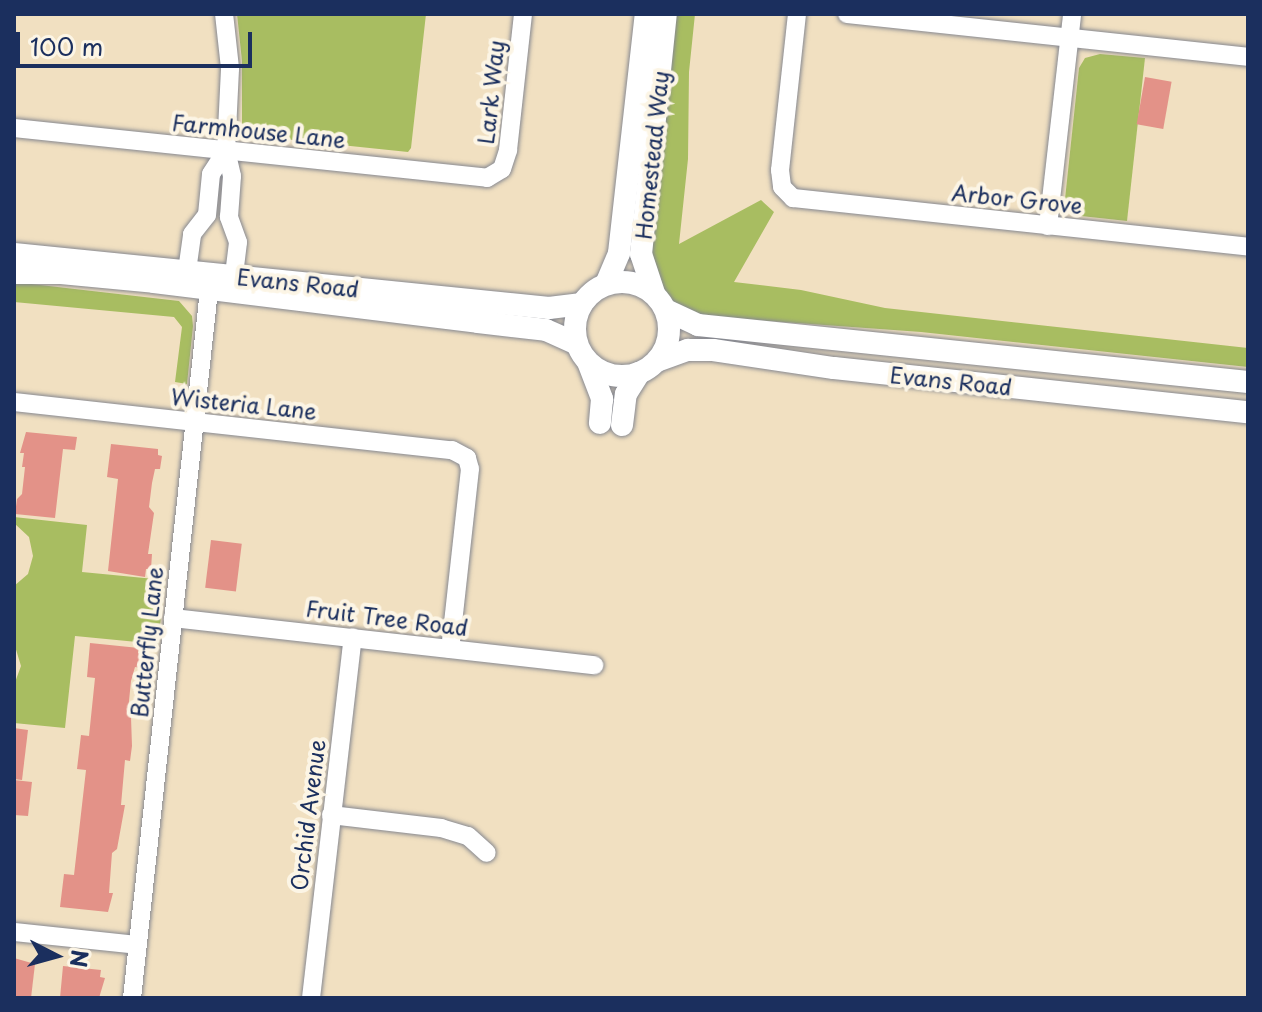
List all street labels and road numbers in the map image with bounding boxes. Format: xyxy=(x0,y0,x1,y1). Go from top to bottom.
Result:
street label: Lark Way xyxy=(471,39,509,145)
street label: Homestead Way xyxy=(629,69,673,241)
street label: Farmhouse Lane xyxy=(171,108,347,152)
street label: Arbor Grove xyxy=(950,178,1084,218)
street label: Evans Road xyxy=(236,263,360,301)
street label: Evans Road xyxy=(889,361,1013,399)
street label: Wisteria Lane xyxy=(169,382,319,424)
street label: Butterfly Lane xyxy=(125,565,167,719)
street label: Fruit Tree Road xyxy=(304,594,470,640)
street label: Orchid Avenue xyxy=(285,738,329,892)

